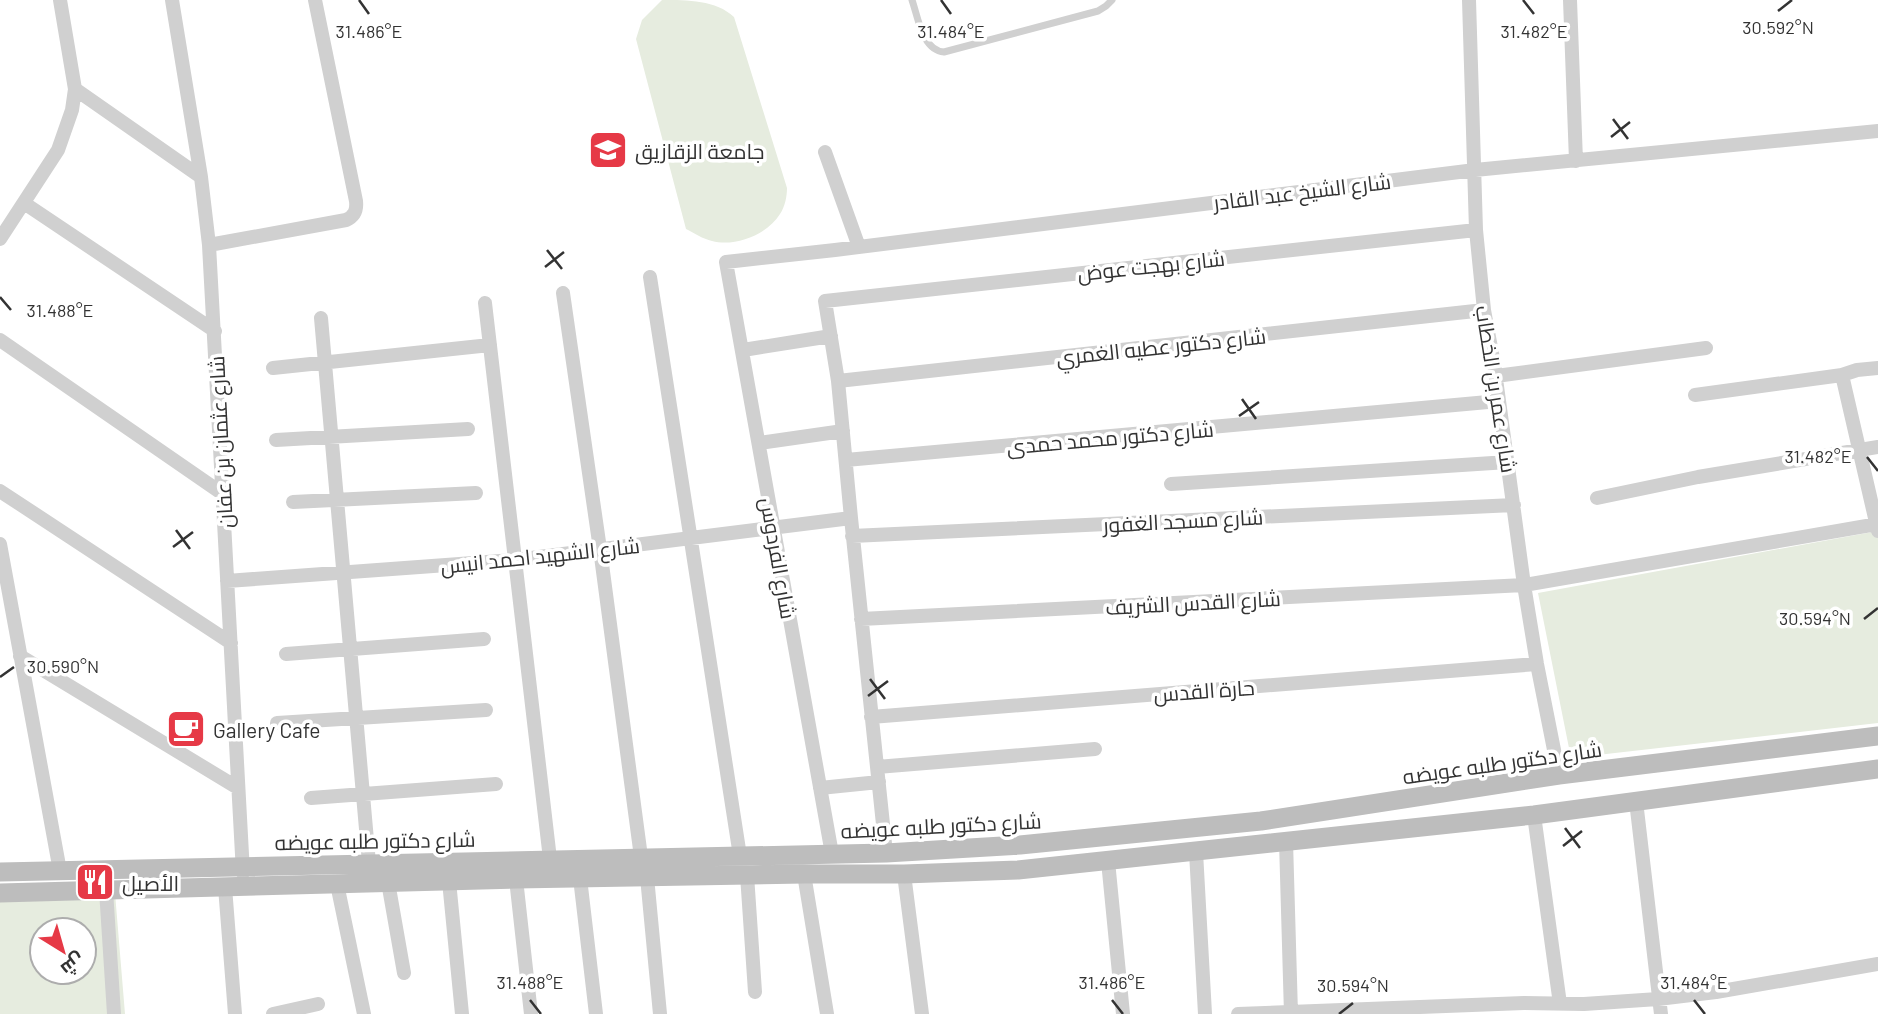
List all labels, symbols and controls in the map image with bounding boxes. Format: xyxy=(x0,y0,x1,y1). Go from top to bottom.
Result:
text: 30.592°N xyxy=(1742,16,1814,38)
text: 31.486°E xyxy=(336,20,402,42)
text: 31.484°E xyxy=(917,20,985,42)
text: 31.482°E xyxy=(1500,20,1568,42)
school or university icon: جامعة الزقازيق xyxy=(587,129,629,171)
place label: جامعة الزقازيق xyxy=(635,138,764,165)
street label: شارع الشيخ عبد القادر xyxy=(1211,168,1393,217)
street label: شارع بهجت عوض xyxy=(1076,245,1226,288)
text: 31.488°E xyxy=(27,299,93,321)
street label: شارع عمر بن الخطاب xyxy=(1468,304,1523,475)
street label: شارع دكتور عطيه الغمري xyxy=(1055,323,1268,374)
street label: شارع عثمان بن عفان xyxy=(203,355,240,529)
street label: شارع دكتور محمد حمدى xyxy=(1005,415,1215,461)
text: 31.482°E xyxy=(1784,445,1852,467)
street label: شارع الفردوس xyxy=(753,495,802,621)
street label: شارع مسجد الغفور xyxy=(1101,503,1264,540)
street label: شارع الشهيد احمد انيس xyxy=(439,532,641,581)
street label: شارع القدس الشريف xyxy=(1105,585,1281,622)
text: 30.594°N xyxy=(1779,607,1851,629)
text: 30.590°N xyxy=(27,655,99,677)
street label: حارة القدس xyxy=(1153,674,1256,708)
cafe icon: Gallery Cafe xyxy=(165,708,207,750)
place label: Gallery Cafe xyxy=(213,717,320,742)
street label: شارع دكتور طلبه عويضه xyxy=(1401,736,1604,791)
street label: شارع دكتور طلبه عويضه xyxy=(840,807,1042,846)
street label: شارع دكتور طلبه عويضه xyxy=(274,826,476,857)
restaurant icon: الأصيل xyxy=(74,861,116,903)
place label: الأصيل xyxy=(122,870,179,897)
north arrow xyxy=(28,916,98,986)
text: ش xyxy=(56,948,90,981)
text: 31.488°E xyxy=(497,971,563,993)
text: 31.486°E xyxy=(1079,971,1145,993)
text: 31.484°E xyxy=(1660,971,1728,993)
text: 30.594°N xyxy=(1317,974,1389,996)

